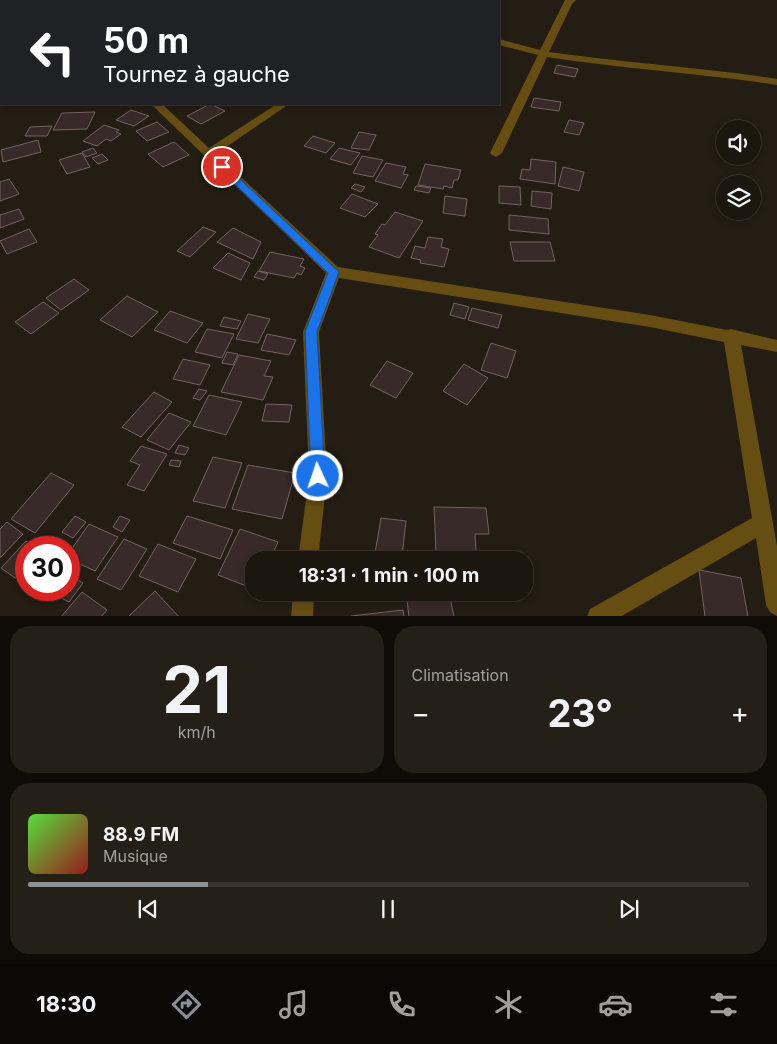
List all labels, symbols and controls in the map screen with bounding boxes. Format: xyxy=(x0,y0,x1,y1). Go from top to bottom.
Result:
text: 50 m xyxy=(103,19,189,61)
icon: left xyxy=(20,20,85,85)
text: Tournez à gauche xyxy=(103,61,290,87)
map controls xyxy=(716,120,761,220)
button: sound xyxy=(716,120,761,165)
pin xyxy=(201,146,243,188)
icon: arrive xyxy=(208,153,236,181)
button: layers xyxy=(716,175,761,220)
position arrow xyxy=(291,449,343,501)
speed limit sign: 30 xyxy=(15,536,80,601)
text: 18:31 · 1 min · 100 m xyxy=(299,564,479,587)
text: 21 xyxy=(162,650,231,729)
text: Climatisation xyxy=(412,665,509,685)
text: 23° xyxy=(547,690,613,736)
text: − xyxy=(412,696,430,730)
text: + xyxy=(730,696,749,730)
text: km/h xyxy=(178,722,216,742)
text: 88.9 FM xyxy=(103,823,179,846)
text: Musique xyxy=(103,846,168,866)
icon: previous xyxy=(134,895,162,923)
icon: pause xyxy=(374,895,402,923)
icon: next xyxy=(615,895,643,923)
icon: directions xyxy=(169,987,204,1022)
icon: music xyxy=(276,987,311,1022)
icon: phone xyxy=(384,987,419,1022)
icon: climate xyxy=(491,987,526,1022)
icon: car xyxy=(598,987,633,1022)
icon: filters xyxy=(706,987,741,1022)
text: 18:30 xyxy=(36,991,96,1017)

